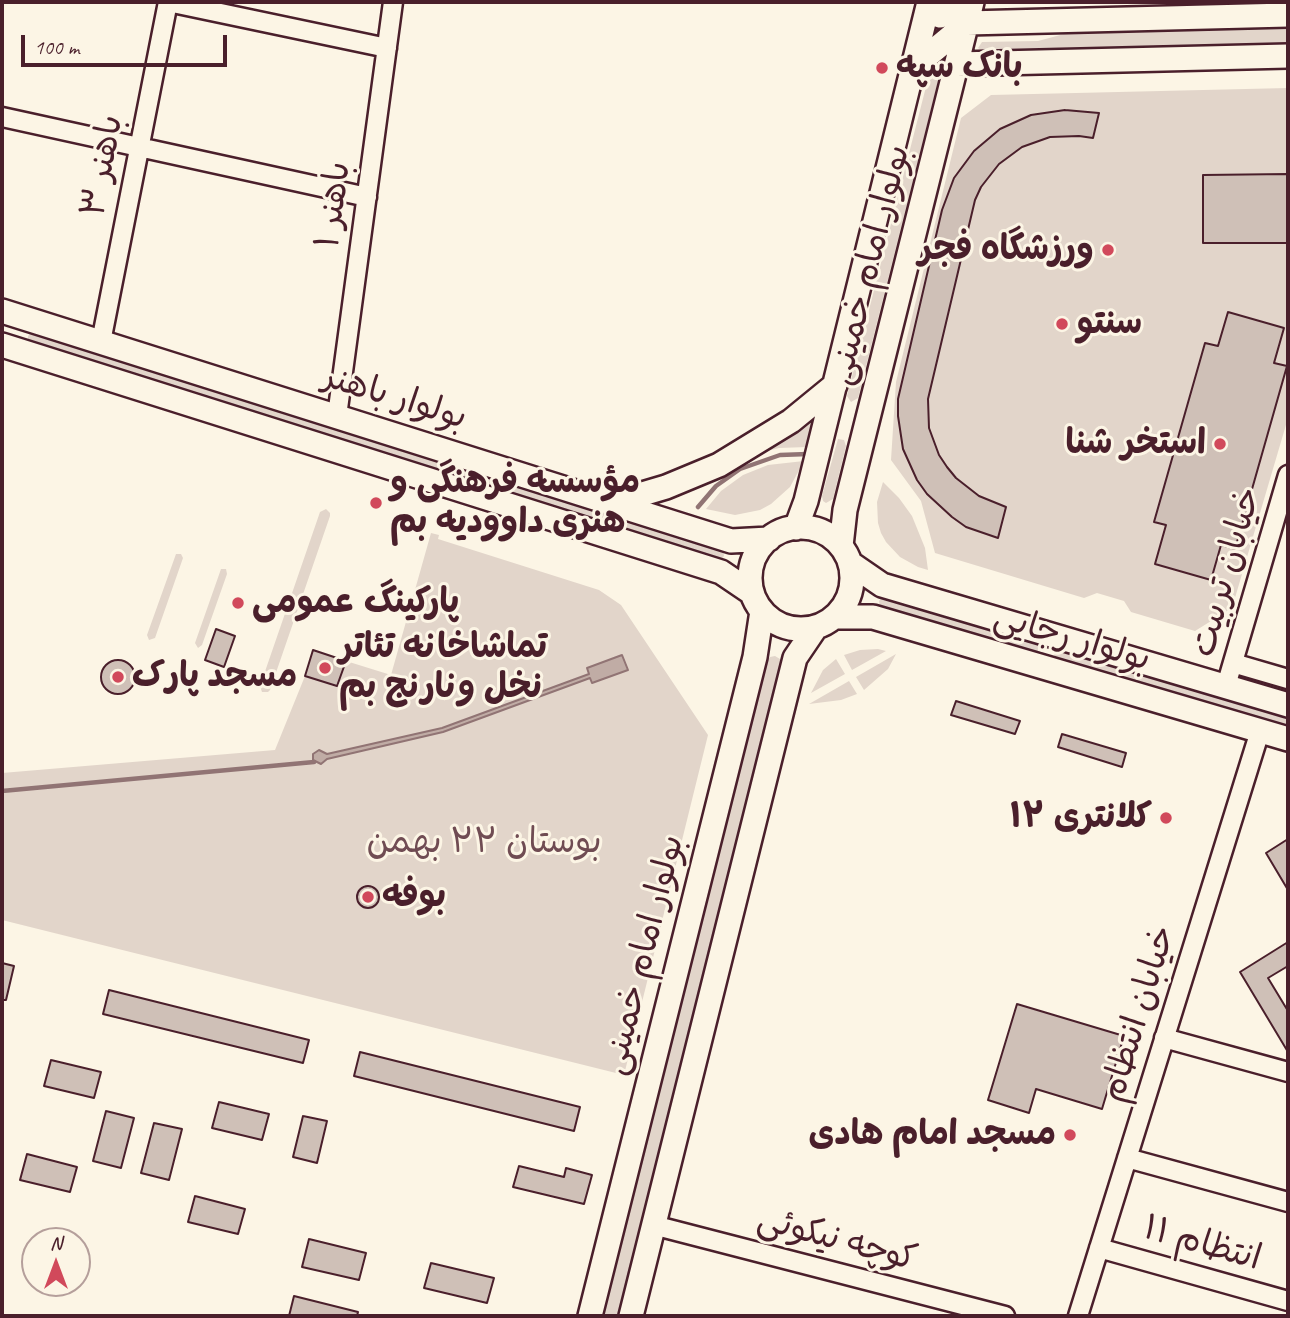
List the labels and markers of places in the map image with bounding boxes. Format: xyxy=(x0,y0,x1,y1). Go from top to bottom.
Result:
place label: بانک سپه xyxy=(896,47,1022,89)
marker: بانک سپه xyxy=(874,60,890,76)
place label: ورزشگاه فجر xyxy=(918,229,1094,271)
marker: ورزشگاه فجر xyxy=(1100,242,1116,258)
place label: سنتو xyxy=(1076,303,1142,345)
marker: سنتو xyxy=(1054,316,1070,332)
place label: استخر شنا xyxy=(1066,423,1206,465)
marker: استخر شنا xyxy=(1212,436,1228,452)
place label: مؤسسه فرهنگی و هنری داوودیه بم xyxy=(390,462,640,544)
marker: مؤسسه فرهنگی و هنری داوودیه بم xyxy=(368,495,384,511)
place label: پارکینگ عمومی xyxy=(252,582,459,624)
marker: پارکینگ عمومی xyxy=(230,595,246,611)
place label: تماشاخانه تئاتر نخل ونارنج بم xyxy=(339,627,547,709)
place label: مسجد پارک xyxy=(132,656,297,698)
marker: تماشاخانه تئاتر نخل ونارنج بم xyxy=(317,660,333,676)
marker: مسجد پارک xyxy=(110,669,126,685)
place label: کلانتری ۱۲ xyxy=(1010,797,1152,839)
marker: کلانتری ۱۲ xyxy=(1158,810,1174,826)
place label: بوفه xyxy=(382,876,446,918)
marker: بوفه xyxy=(360,889,376,905)
place label: مسجد امام هادی xyxy=(809,1114,1056,1156)
marker: مسجد امام هادی xyxy=(1062,1127,1078,1143)

